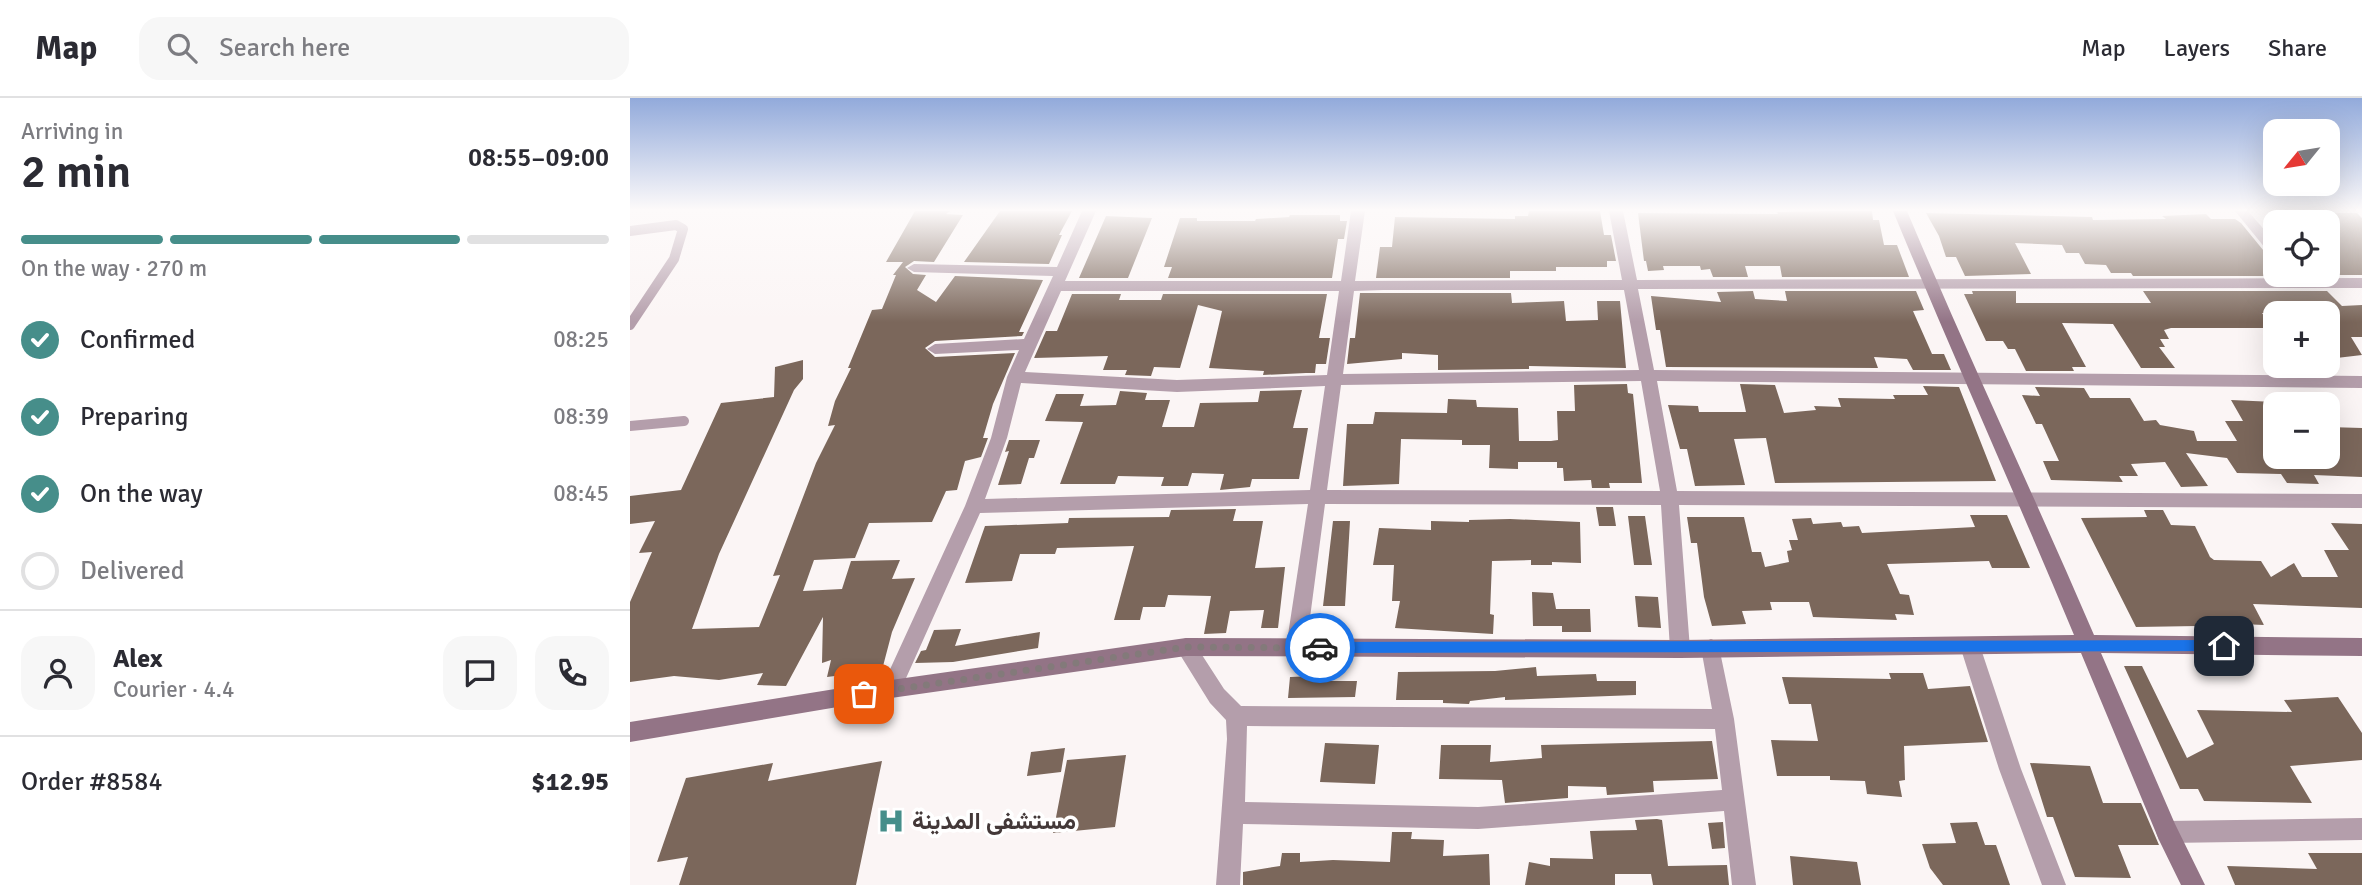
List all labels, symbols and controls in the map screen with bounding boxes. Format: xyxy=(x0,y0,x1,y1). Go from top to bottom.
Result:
search box xyxy=(139,17,629,80)
text: Map xyxy=(35,28,97,69)
icon: search xyxy=(163,29,201,67)
text: Search here xyxy=(219,32,350,64)
text: Map xyxy=(2081,33,2126,63)
text: Layers xyxy=(2164,33,2230,63)
text: Share xyxy=(2268,33,2327,63)
text: Arriving in xyxy=(21,117,123,146)
north arrow xyxy=(2263,119,2340,196)
map controls xyxy=(2263,119,2340,469)
text: 08:55–09:00 xyxy=(468,142,609,174)
text: 2 min xyxy=(21,144,131,200)
button: locate xyxy=(2263,210,2340,287)
text: On the way · 270 m xyxy=(21,254,207,283)
button: + xyxy=(2263,301,2340,378)
icon: check xyxy=(21,321,59,359)
text: Confirmed xyxy=(80,324,195,356)
text: 08:25 xyxy=(553,325,609,354)
button: − xyxy=(2263,392,2340,469)
icon: check xyxy=(21,398,59,436)
text: Preparing xyxy=(80,401,188,433)
text: 08:39 xyxy=(553,402,609,431)
icon: check xyxy=(21,475,59,513)
text: On the way xyxy=(80,478,203,510)
text: 08:45 xyxy=(553,479,609,508)
text: Delivered xyxy=(80,555,185,587)
courier xyxy=(1285,613,1355,683)
pin xyxy=(2194,616,2254,676)
icon: home xyxy=(2205,627,2243,665)
icon: car xyxy=(1301,629,1339,667)
button: person xyxy=(21,636,95,710)
button: chat xyxy=(443,636,517,710)
button: phone xyxy=(535,636,609,710)
text: Alex xyxy=(113,643,163,675)
pin xyxy=(834,664,894,724)
text: Courier · 4.4 xyxy=(113,675,234,704)
icon: bag xyxy=(845,675,883,713)
text: Order #8584 xyxy=(21,766,162,798)
text: $12.95 xyxy=(531,766,609,798)
hospital icon: مستشفى المدينة xyxy=(876,806,906,836)
place label: مستشفى المدينة xyxy=(912,806,1076,836)

